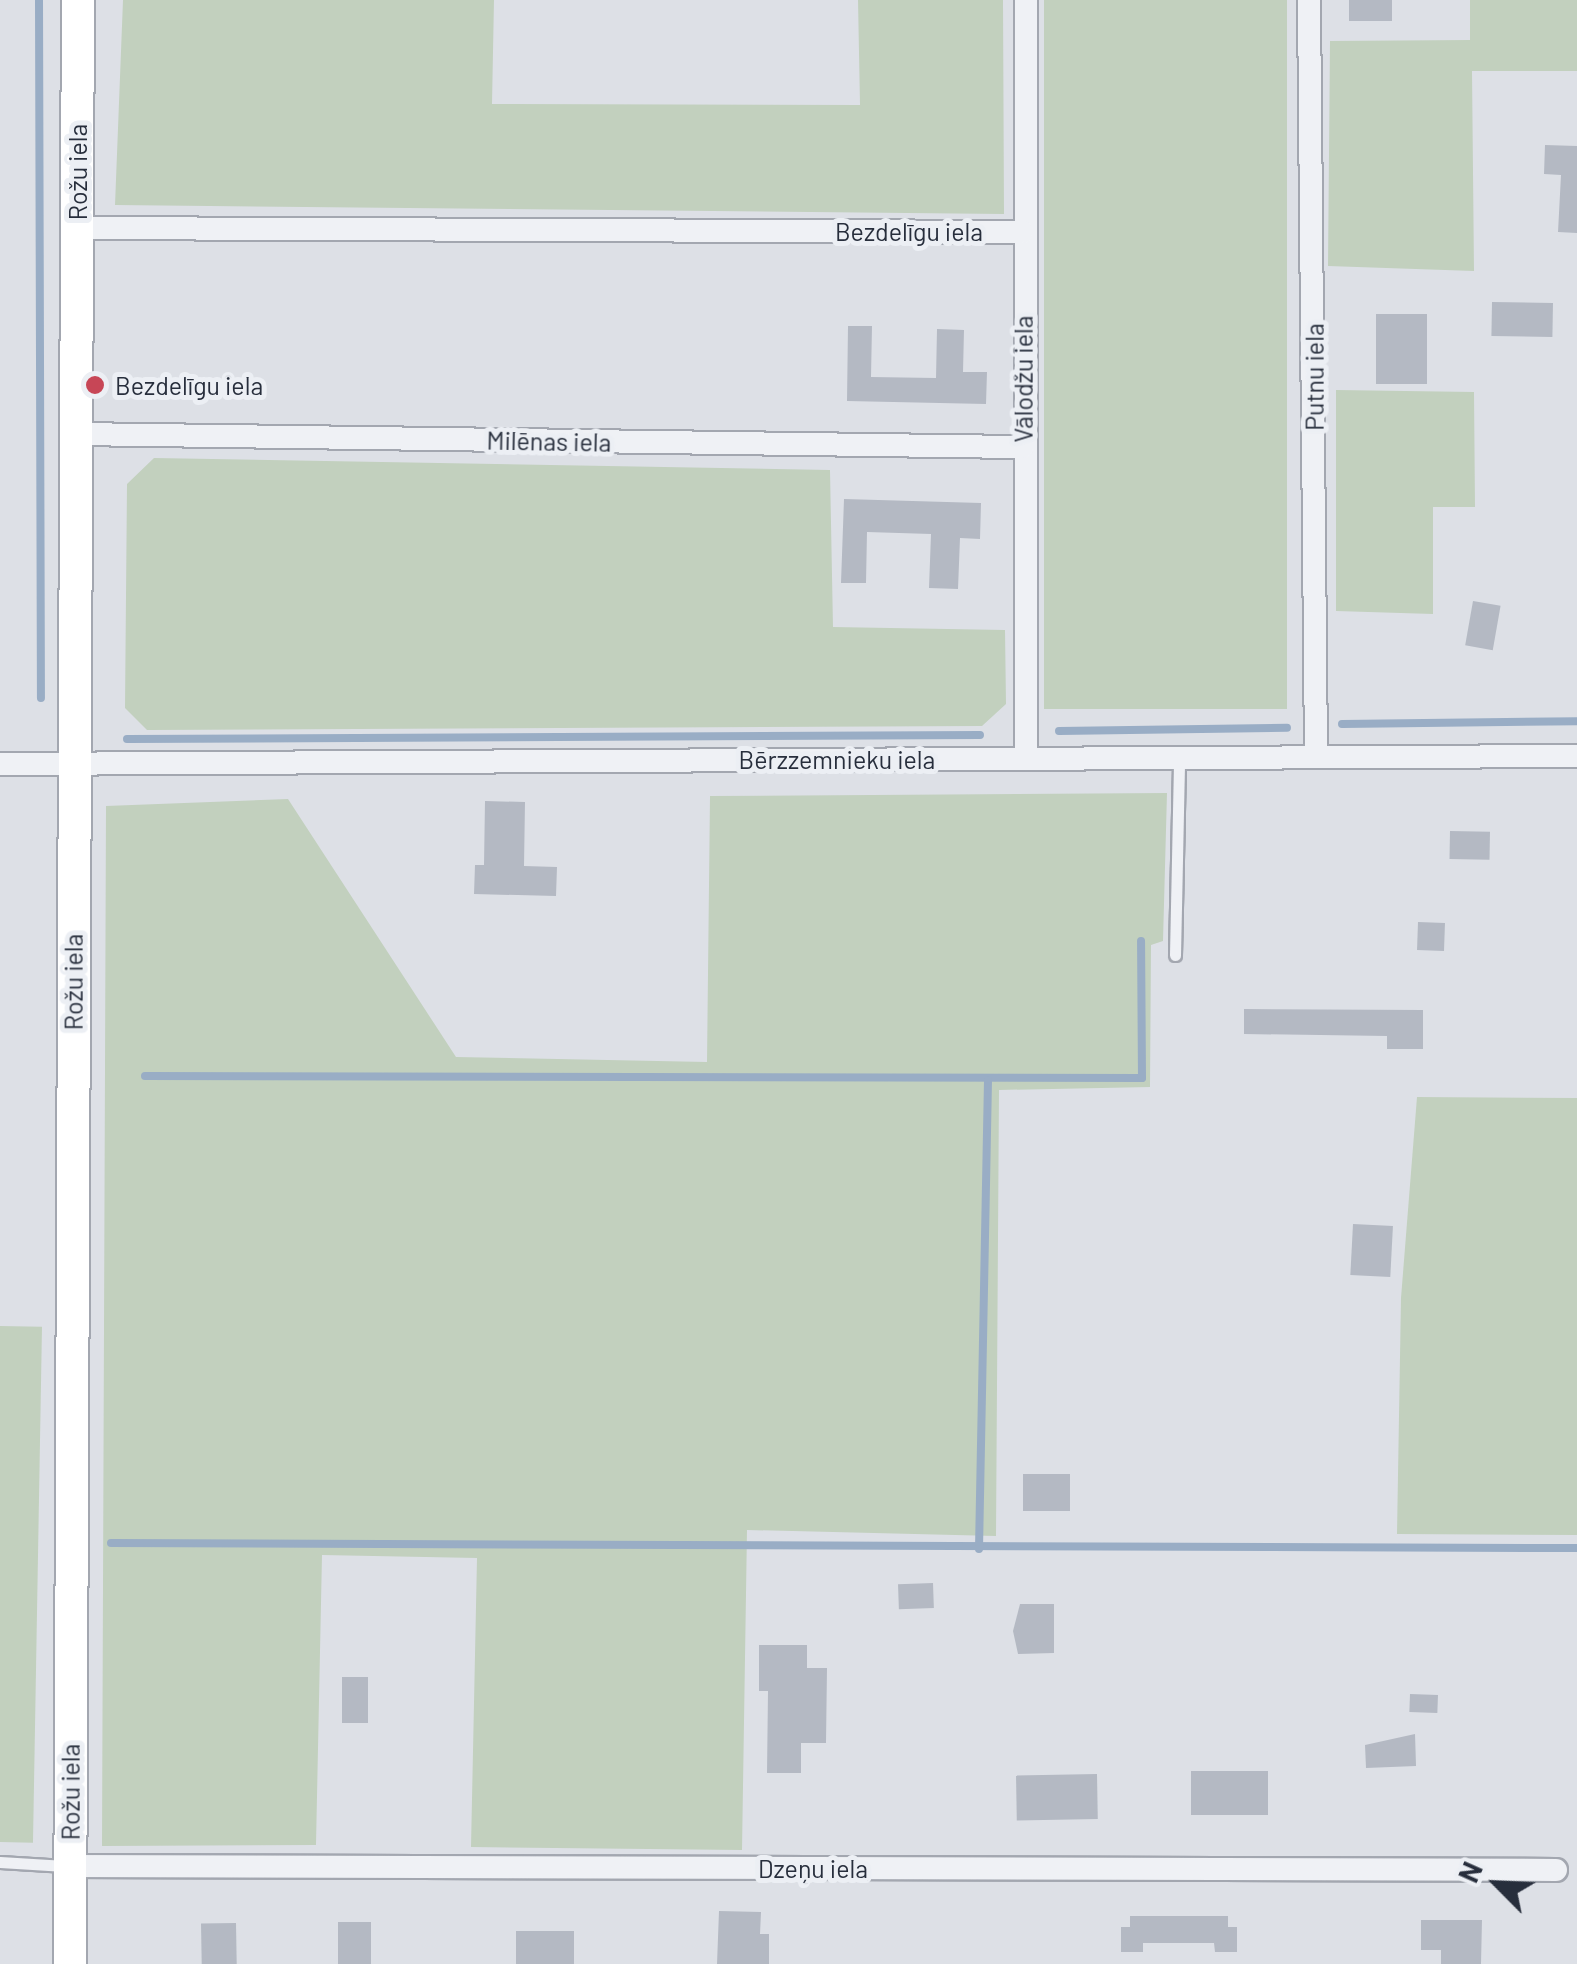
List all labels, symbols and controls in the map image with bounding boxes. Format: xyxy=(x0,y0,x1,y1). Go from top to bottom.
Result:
street label: Rožu iela xyxy=(62,124,92,220)
street label: Bezdelīgu iela xyxy=(835,216,983,246)
street label: Vālodžu iela xyxy=(1008,315,1038,443)
street label: Putnu iela xyxy=(1299,323,1329,431)
place label: Bezdelīgu iela xyxy=(115,370,263,400)
marker: Bezdelīgu iela xyxy=(84,374,106,396)
street label: Milēnas iela xyxy=(486,425,612,457)
street label: Bērzzemnieku iela xyxy=(739,744,935,774)
street label: Rožu iela xyxy=(58,934,88,1030)
street label: Rožu iela xyxy=(55,1744,85,1840)
north arrow xyxy=(1447,1834,1547,1934)
street label: Dzeņu iela xyxy=(758,1853,868,1883)
text: N xyxy=(1450,1856,1489,1887)

